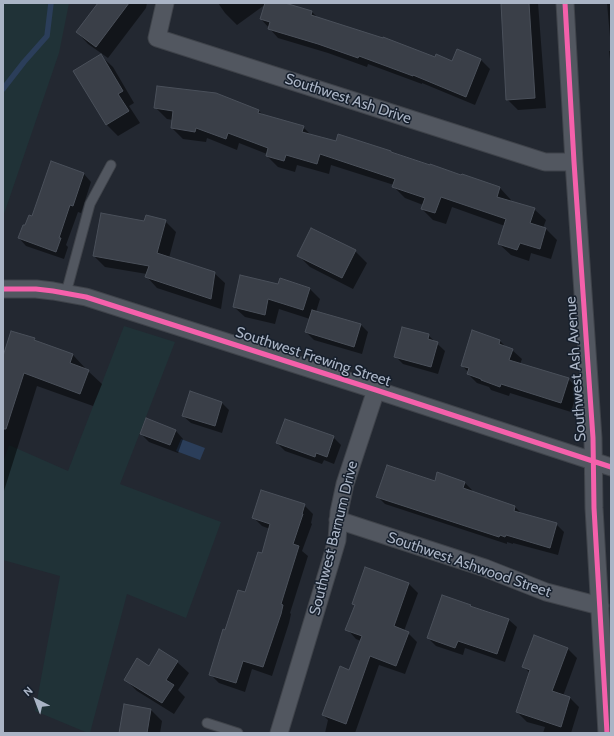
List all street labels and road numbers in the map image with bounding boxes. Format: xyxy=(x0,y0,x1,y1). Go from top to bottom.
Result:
street label: Southwest Ash Drive xyxy=(283,70,413,128)
street label: Southwest Ash Avenue xyxy=(562,296,590,442)
street label: Southwest Frewing Street xyxy=(233,323,393,391)
street label: Southwest Barnum Drive xyxy=(306,459,362,617)
street label: Southwest Ashwood Street xyxy=(385,528,553,602)

